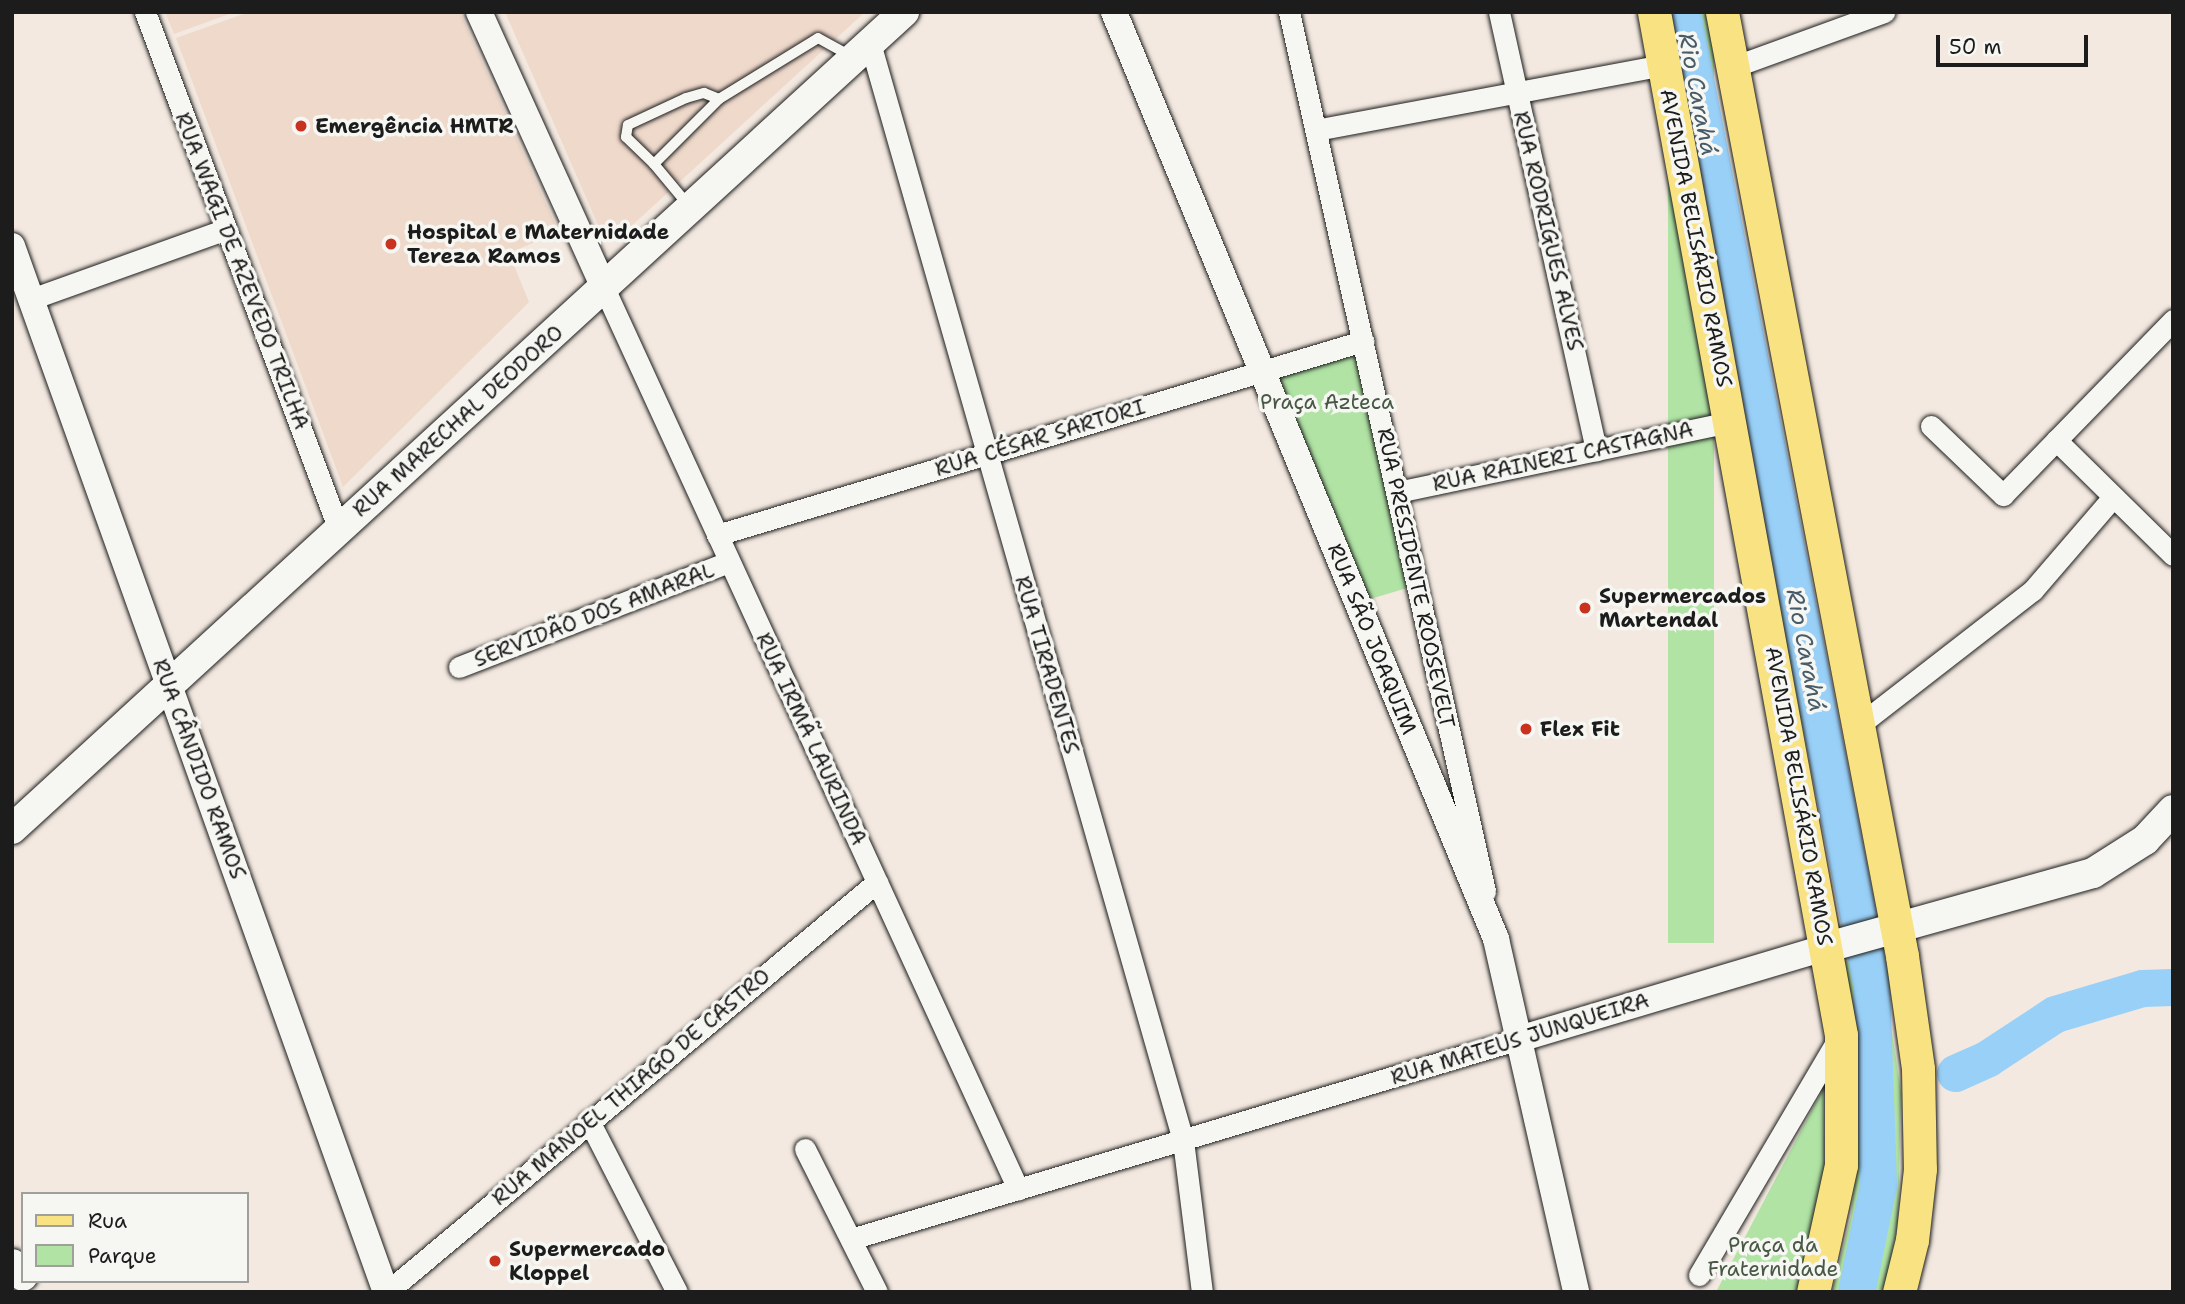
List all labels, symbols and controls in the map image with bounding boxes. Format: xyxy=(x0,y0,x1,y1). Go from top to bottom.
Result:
scale bar xyxy=(1940,21,2092,65)
water label: Rio Carahá xyxy=(1673,30,1723,158)
text: 50 m xyxy=(1949,33,2002,61)
street label: AVENIDA BELISÁRIO RAMOS xyxy=(1655,87,1737,389)
street label: RUA WAGI DE AZEVEDO TRILHA xyxy=(170,109,314,433)
street label: RUA RODRIGUES ALVES xyxy=(1508,109,1588,353)
place label: Emergência HMTR xyxy=(315,113,514,139)
marker: Emergência HMTR xyxy=(293,118,309,134)
place label: Hospital e Maternidade Tereza Ramos xyxy=(407,219,669,269)
marker: Hospital e Maternidade Tereza Ramos xyxy=(381,234,401,254)
street label: RUA MARECHAL DEODORO xyxy=(348,320,568,522)
park label: Praça Azteca xyxy=(1260,389,1394,415)
street label: RUA CÉSAR SARTORI xyxy=(932,394,1148,482)
street label: RUA RAINERI CASTAGNA xyxy=(1430,417,1696,497)
street label: RUA PRESIDENTE ROOSEVELT xyxy=(1372,426,1460,730)
street label: RUA SÃO JOAQUIM xyxy=(1322,540,1422,738)
street label: SERVIDÃO DOS AMARAL xyxy=(470,557,718,673)
street label: RUA TIRADENTES xyxy=(1010,573,1084,757)
place label: Supermercados Martendal xyxy=(1599,583,1766,633)
water label: Rio Carahá xyxy=(1781,586,1831,714)
marker: Supermercados Martendal xyxy=(1577,600,1593,616)
street label: RUA IRMÃ LAURINDA xyxy=(751,629,871,849)
street label: AVENIDA BELISÁRIO RAMOS xyxy=(1760,645,1838,947)
street label: RUA CÂNDIDO RAMOS xyxy=(147,655,251,883)
place label: Flex Fit xyxy=(1540,716,1620,742)
marker: Flex Fit xyxy=(1518,721,1534,737)
street label: RUA MANOEL THIAGO DE CASTRO xyxy=(487,963,775,1211)
street label: RUA MATEUS JUNQUEIRA xyxy=(1388,988,1652,1090)
legend xyxy=(21,1192,248,1283)
text: Rua xyxy=(88,1207,127,1235)
park label: Praça da Fraternidade xyxy=(1708,1232,1838,1282)
place label: Supermercado Kloppel xyxy=(509,1236,665,1286)
text: Parque xyxy=(88,1242,157,1270)
marker: Supermercado Kloppel xyxy=(487,1253,503,1269)

